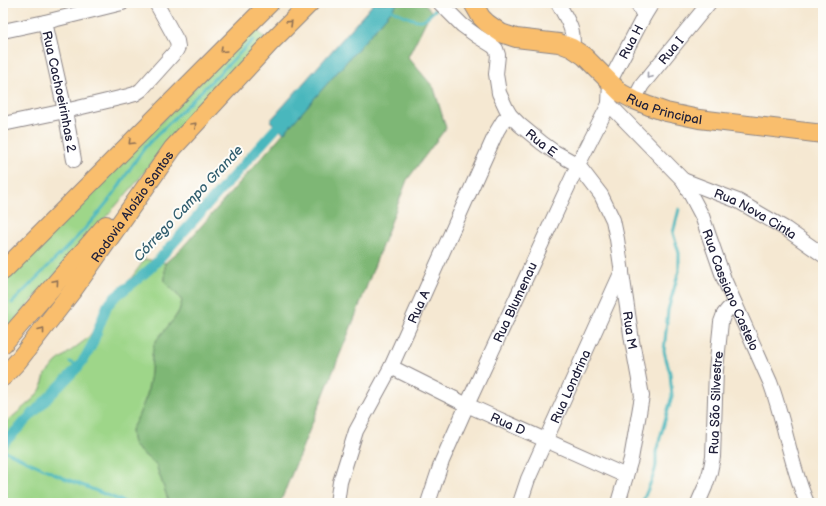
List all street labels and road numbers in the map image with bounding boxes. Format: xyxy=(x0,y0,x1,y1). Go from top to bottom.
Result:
street label: Rua H xyxy=(616,22,647,62)
street label: Rua Cachoeirinhas 2 xyxy=(38,29,79,154)
street label: Rua I xyxy=(655,34,687,68)
street label: Rua Principal xyxy=(623,90,703,128)
street label: Rua E xyxy=(522,126,560,161)
street label: Rodovia Aloízio Santos xyxy=(88,148,178,266)
street label: Rua Nova Cinta xyxy=(712,186,800,243)
street label: Rua Cassiano Castelo xyxy=(698,227,762,353)
street label: Rua Blumenau xyxy=(490,260,541,345)
street label: Rua A xyxy=(405,287,434,326)
street label: Rua M xyxy=(619,310,640,351)
street label: Rua Londrina xyxy=(547,347,594,426)
street label: Rua São Silvestre xyxy=(706,350,727,455)
street label: Rua D xyxy=(488,409,528,439)

